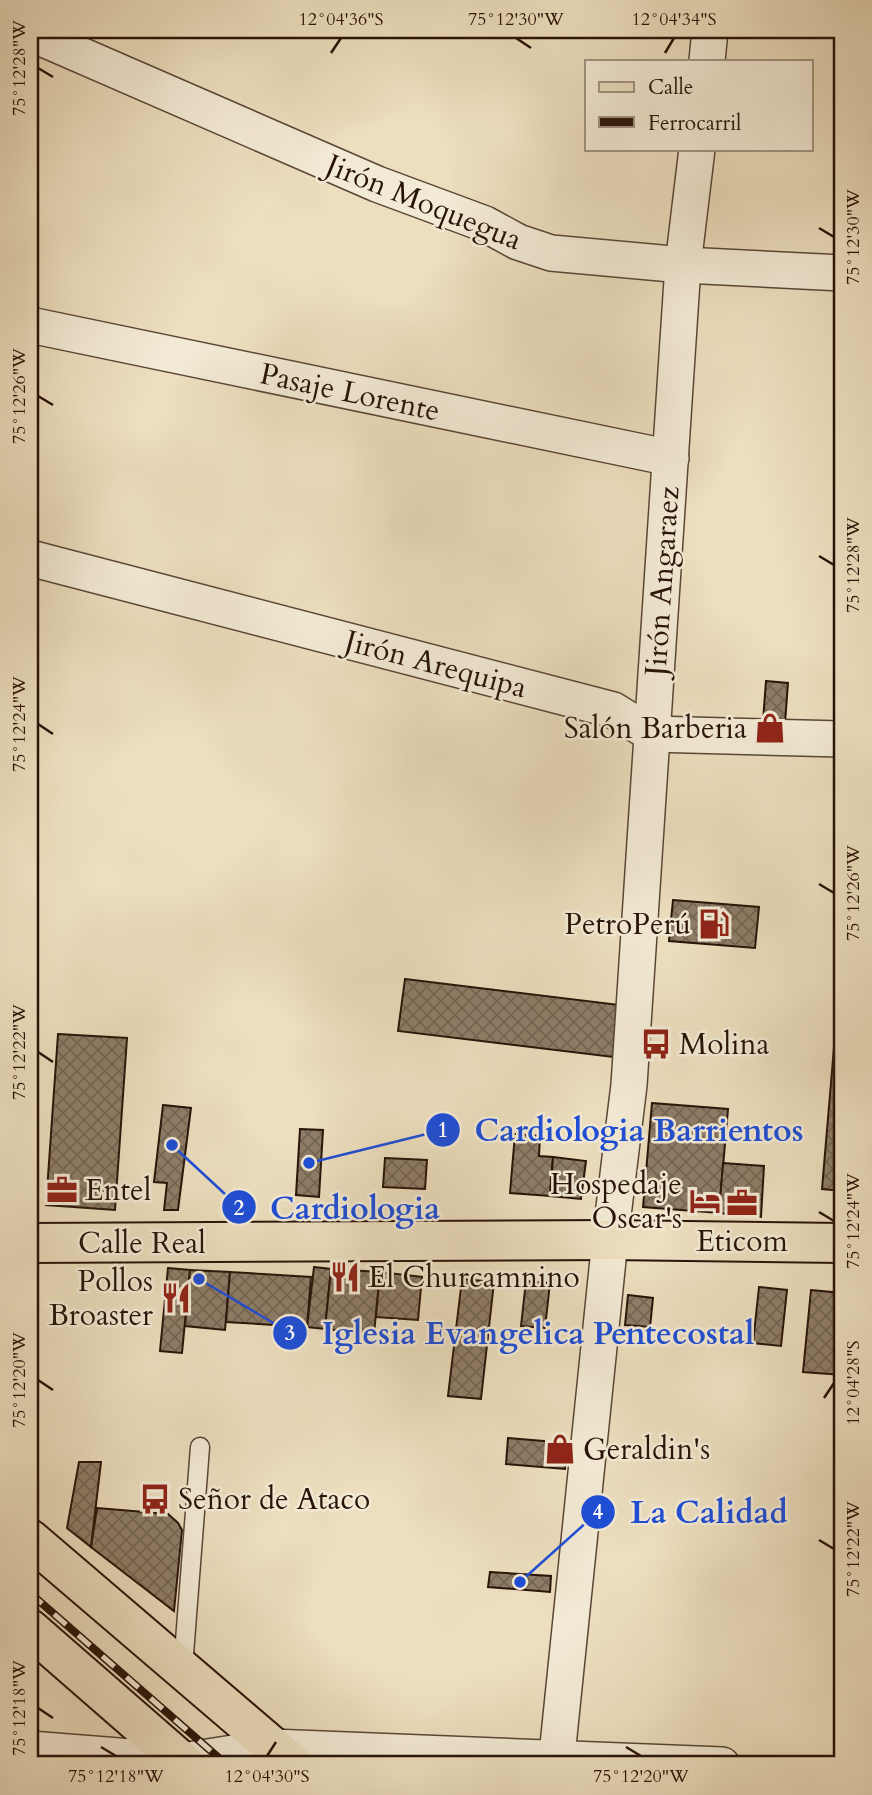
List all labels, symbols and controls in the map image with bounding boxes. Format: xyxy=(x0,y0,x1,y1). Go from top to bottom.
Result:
text: 12°04'36"S xyxy=(299,7,383,32)
text: 75°12'30"W xyxy=(468,7,564,32)
text: 12°04'34"S xyxy=(632,7,716,32)
text: 75°12'28"W xyxy=(7,20,32,116)
legend xyxy=(585,60,812,150)
text: Calle xyxy=(648,73,693,102)
text: Ferrocarril xyxy=(648,109,741,138)
street label: Jirón Moquegua xyxy=(316,143,528,260)
text: 75°12'30"W xyxy=(841,189,866,285)
text: 75°12'26"W xyxy=(7,348,32,444)
street label: Pasaje Lorente xyxy=(256,353,444,432)
street label: Jirón Angaraez xyxy=(635,484,690,681)
text: 75°12'28"W xyxy=(841,517,866,613)
street label: Jirón Arequipa xyxy=(337,619,531,708)
text: 75°12'24"W xyxy=(7,676,32,772)
place label: Salón Barberia xyxy=(564,708,747,749)
shop icon: Salón Barberia xyxy=(753,711,787,745)
text: 75°12'26"W xyxy=(841,845,866,941)
place label: PetroPerú xyxy=(564,904,691,945)
fuel station icon: PetroPerú xyxy=(697,907,731,941)
text: 75°12'22"W xyxy=(7,1004,32,1100)
place label: Molina xyxy=(679,1024,770,1065)
bus stop icon: Molina xyxy=(639,1027,673,1061)
callout: Cardiologia Barrientos xyxy=(425,1103,817,1156)
text: Cardiologia Barrientos xyxy=(474,1109,804,1153)
text: 1 xyxy=(438,1116,448,1145)
place label: Hospedaje Oscar's xyxy=(550,1164,682,1239)
place label: Entel xyxy=(85,1170,152,1211)
office icon: Entel xyxy=(45,1173,79,1207)
text: 75°12'24"W xyxy=(841,1173,866,1269)
callout: Cardiologia xyxy=(221,1181,454,1234)
hotel icon: Hospedaje Oscar's xyxy=(688,1184,722,1218)
office icon: Eticom xyxy=(725,1186,759,1220)
text: Cardiologia xyxy=(270,1187,440,1231)
text: 2 xyxy=(234,1194,245,1223)
place label: Eticom xyxy=(696,1221,788,1262)
street label: Calle Real xyxy=(78,1223,206,1264)
place label: El Churcamnino xyxy=(368,1257,580,1298)
restaurant icon: El Churcamnino xyxy=(328,1260,362,1294)
place label: Pollos Broaster xyxy=(48,1261,153,1336)
restaurant icon: Pollos Broaster xyxy=(159,1281,193,1315)
callout: Iglesia Evangelica Pentecostal xyxy=(273,1306,768,1359)
text: Iglesia Evangelica Pentecostal xyxy=(322,1312,754,1356)
text: 3 xyxy=(285,1319,295,1348)
text: 75°12'20"W xyxy=(7,1332,32,1428)
text: 12°04'28"S xyxy=(841,1341,866,1425)
place label: Geraldin's xyxy=(583,1429,710,1470)
shop icon: Geraldin's xyxy=(543,1432,577,1466)
place label: Señor de Ataco xyxy=(178,1479,370,1520)
bus stop icon: Señor de Ataco xyxy=(138,1482,172,1516)
callout: La Calidad xyxy=(581,1485,801,1538)
text: La Calidad xyxy=(630,1491,788,1535)
text: 4 xyxy=(593,1498,604,1527)
text: 75°12'22"W xyxy=(841,1501,866,1597)
text: 75°12'18"W xyxy=(7,1660,32,1756)
text: 75°12'18"W xyxy=(68,1764,164,1789)
text: 12°04'30"S xyxy=(225,1764,309,1789)
text: 75°12'20"W xyxy=(593,1764,689,1789)

